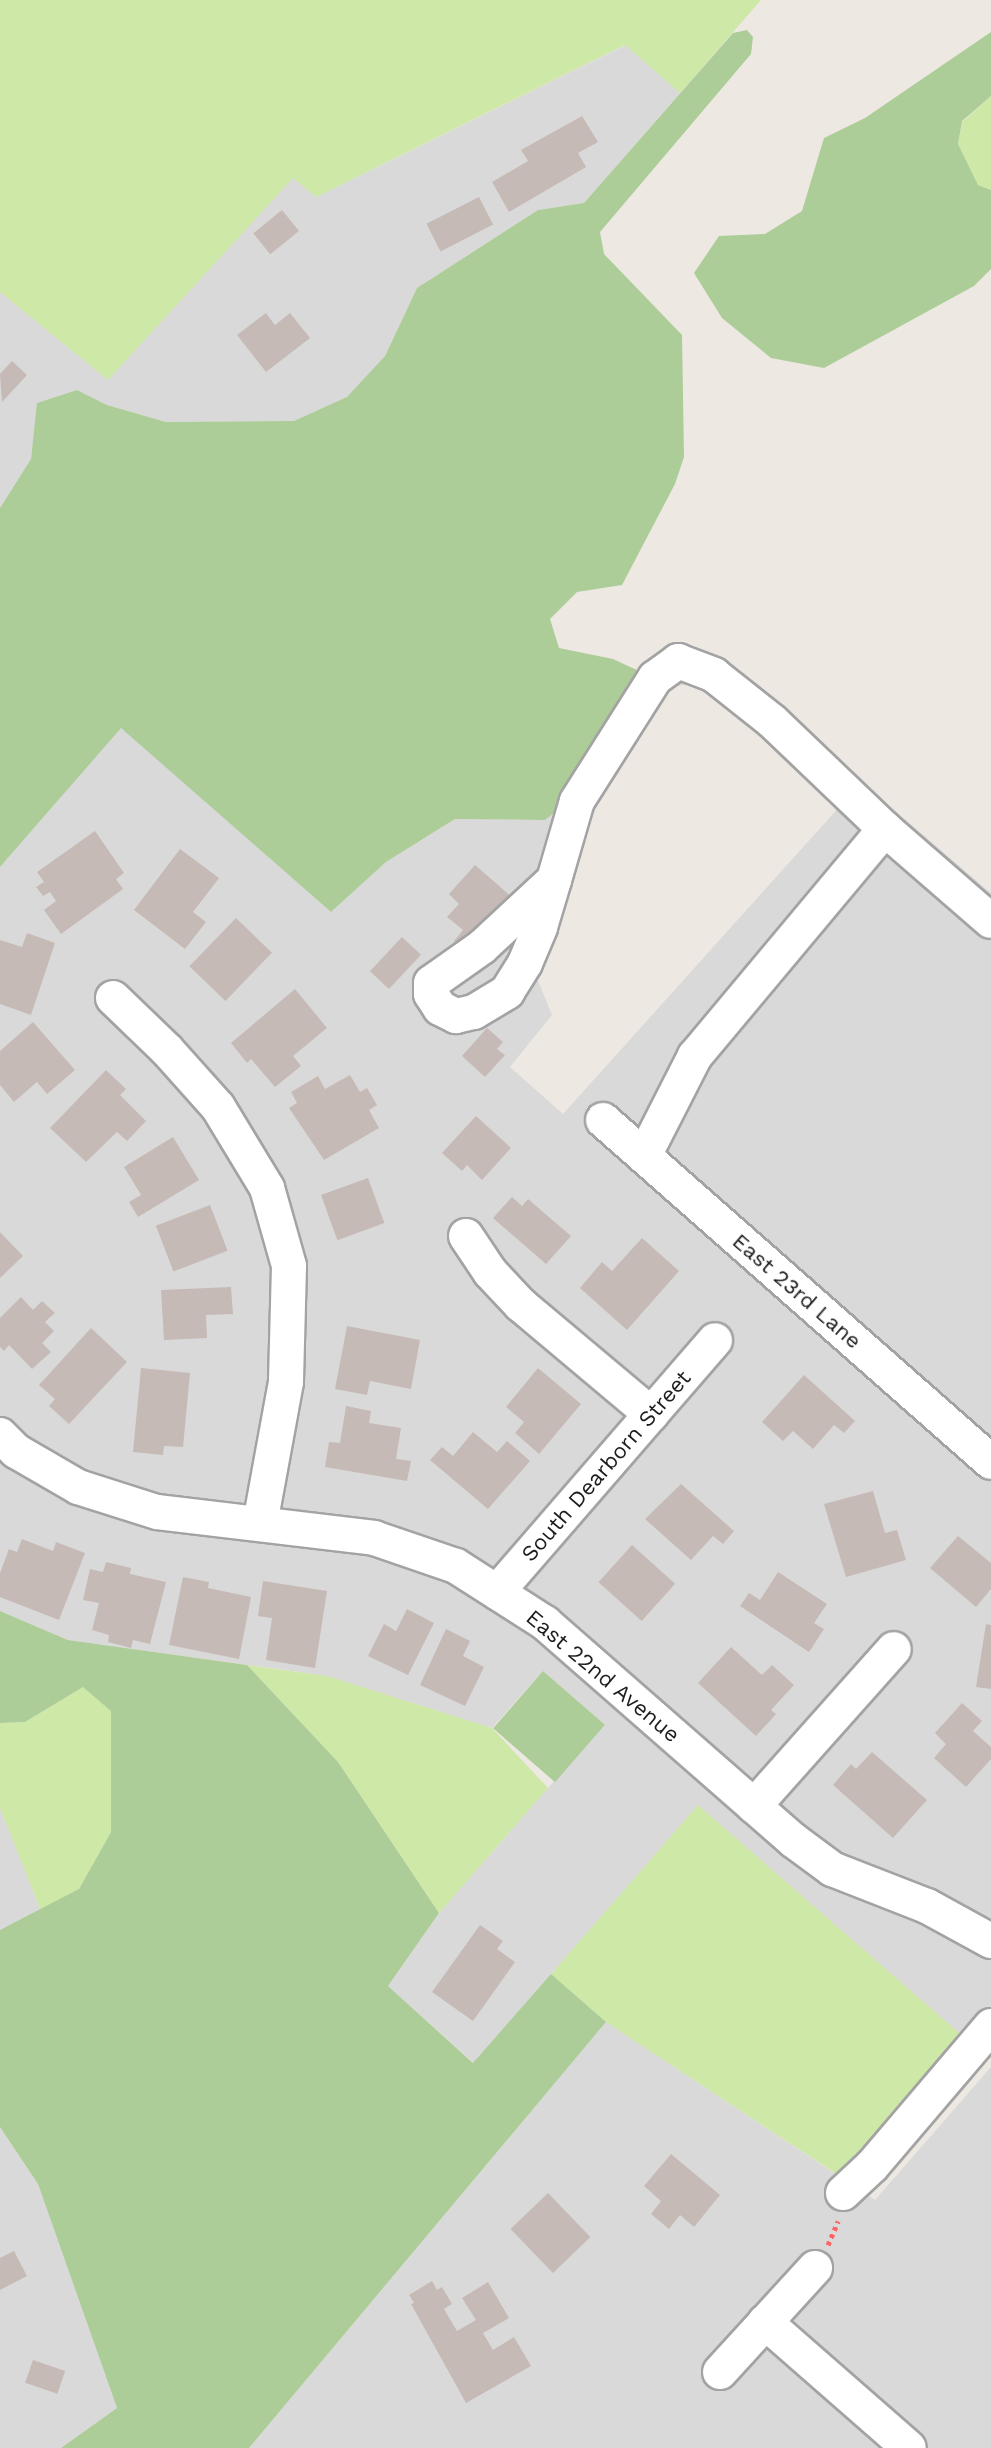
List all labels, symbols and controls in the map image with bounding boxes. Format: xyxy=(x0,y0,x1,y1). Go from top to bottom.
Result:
street label: East 23rd Lane xyxy=(727,1228,867,1354)
street label: South Dearborn Street xyxy=(516,1365,696,1567)
street label: East 22nd Avenue xyxy=(521,1604,685,1748)

